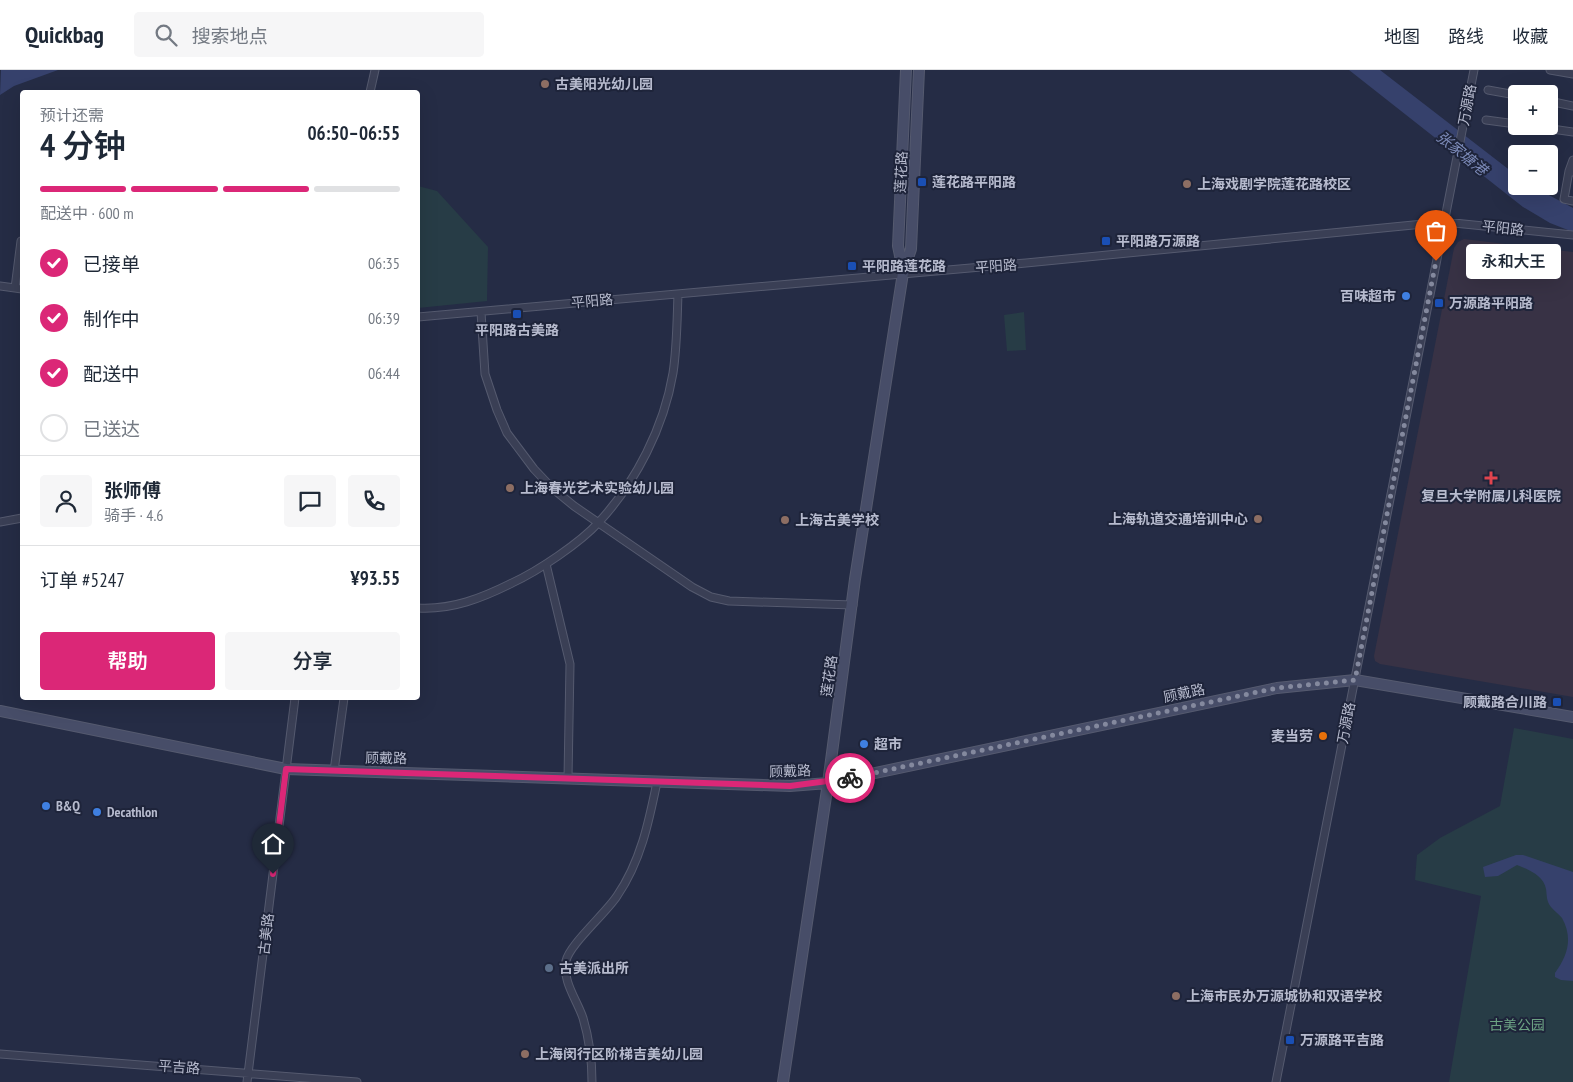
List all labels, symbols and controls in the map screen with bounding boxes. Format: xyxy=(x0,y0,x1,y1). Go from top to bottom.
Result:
search box xyxy=(134,12,484,57)
text: Quickbag xyxy=(25,19,104,50)
icon: search xyxy=(152,21,180,49)
text: 搜索地点 xyxy=(192,24,268,48)
text: 地图 xyxy=(1384,25,1420,48)
text: 路线 xyxy=(1448,25,1484,48)
text: 收藏 xyxy=(1512,25,1548,48)
place label: 古美阳光幼儿园 xyxy=(555,75,653,93)
marker: 古美阳光幼儿园 xyxy=(539,78,551,90)
street label: 万源路 xyxy=(1454,83,1480,127)
map controls xyxy=(1508,85,1558,195)
button: + xyxy=(1508,85,1558,135)
text: 预计还需 xyxy=(40,105,104,125)
text: 06:50–06:55 xyxy=(307,121,400,145)
text: 4 分钟 xyxy=(40,124,126,166)
water label: 张家塘港 xyxy=(1433,127,1493,181)
button: − xyxy=(1508,145,1558,195)
street label: 莲花路 xyxy=(891,151,911,193)
place label: 莲花路平阳路 xyxy=(932,173,1016,191)
place label: 上海戏剧学院莲花路校区 xyxy=(1197,175,1351,193)
marker: 莲花路平阳路 xyxy=(916,176,928,188)
marker: 上海戏剧学院莲花路校区 xyxy=(1181,178,1193,190)
text: 配送中 · 600 m xyxy=(40,203,134,223)
pin xyxy=(1415,210,1457,261)
icon: bag xyxy=(1422,217,1450,245)
street label: 平阳路 xyxy=(1481,217,1525,239)
place label: 平阳路万源路 xyxy=(1116,232,1200,250)
marker: 平阳路万源路 xyxy=(1100,235,1112,247)
callout: 永和大王 xyxy=(1466,244,1561,278)
icon: check xyxy=(40,249,68,277)
text: 永和大王 xyxy=(1481,251,1546,271)
text: 已接单 xyxy=(83,252,140,276)
text: 06:35 xyxy=(368,253,400,273)
street label: 平阳路 xyxy=(974,256,1018,276)
place label: 平阳路莲花路 xyxy=(862,257,946,275)
marker: 平阳路莲花路 xyxy=(846,260,858,272)
place label: 百味超市 xyxy=(1340,287,1396,305)
street label: 平阳路 xyxy=(570,290,614,312)
marker: 百味超市 xyxy=(1400,290,1412,302)
place label: 万源路平阳路 xyxy=(1449,294,1533,312)
marker: 万源路平阳路 xyxy=(1433,297,1445,309)
icon: check xyxy=(40,304,68,332)
text: 制作中 xyxy=(83,307,140,331)
text: 06:39 xyxy=(368,308,400,328)
marker: 平阳路古美路 xyxy=(511,308,523,320)
place label: 平阳路古美路 xyxy=(475,321,559,339)
icon: check xyxy=(40,359,68,387)
text: 配送中 xyxy=(83,362,140,386)
text: 06:44 xyxy=(368,363,400,383)
text: 已送达 xyxy=(83,417,140,441)
marker: 复旦大学附属儿科医院 xyxy=(1484,471,1498,485)
button: person xyxy=(40,475,92,527)
button: chat xyxy=(284,475,336,527)
button: phone xyxy=(348,475,400,527)
text: 张师傅 xyxy=(104,478,161,502)
place label: 上海春光艺术实验幼儿园 xyxy=(520,479,674,497)
marker: 上海春光艺术实验幼儿园 xyxy=(504,482,516,494)
place label: 复旦大学附属儿科医院 xyxy=(1421,487,1561,505)
text: 骑手 · 4.6 xyxy=(104,505,163,525)
place label: 上海轨道交通培训中心 xyxy=(1108,510,1248,528)
place label: 上海古美学校 xyxy=(795,511,879,529)
marker: 上海轨道交通培训中心 xyxy=(1252,513,1264,525)
marker: 上海古美学校 xyxy=(779,514,791,526)
text: ¥93.55 xyxy=(351,566,400,590)
text: 订单 #5247 xyxy=(40,568,125,592)
button: 帮助 xyxy=(40,632,215,690)
button: 分享 xyxy=(225,632,400,690)
street label: 莲花路 xyxy=(817,654,841,698)
street label: 顾戴路 xyxy=(1162,680,1206,706)
place label: 顾戴路合川路 xyxy=(1463,693,1547,711)
marker: 顾戴路合川路 xyxy=(1551,696,1563,708)
street label: 万源路 xyxy=(1333,701,1359,745)
place label: 麦当劳 xyxy=(1271,727,1313,745)
marker: 麦当劳 xyxy=(1317,730,1329,742)
place label: 超市 xyxy=(874,735,902,753)
marker: 超市 xyxy=(858,738,870,750)
street label: 顾戴路 xyxy=(365,749,407,767)
courier xyxy=(825,753,875,803)
street label: 顾戴路 xyxy=(769,761,811,781)
icon: bike xyxy=(836,764,864,792)
place label: B&Q xyxy=(56,797,81,815)
marker: B&Q xyxy=(40,800,52,812)
place label: Decathlon xyxy=(107,803,157,821)
marker: Decathlon xyxy=(91,806,103,818)
pin xyxy=(252,823,294,874)
icon: home xyxy=(259,830,287,858)
street label: 古美路 xyxy=(255,912,277,956)
place label: 古美派出所 xyxy=(559,959,629,977)
marker: 古美派出所 xyxy=(543,962,555,974)
place label: 上海市民办万源城协和双语学校 xyxy=(1186,987,1382,1005)
marker: 上海市民办万源城协和双语学校 xyxy=(1170,990,1182,1002)
park label: 古美公园 xyxy=(1489,1016,1545,1034)
place label: 万源路平吉路 xyxy=(1300,1031,1384,1049)
marker: 万源路平吉路 xyxy=(1284,1034,1296,1046)
place label: 上海闵行区阶梯吉美幼儿园 xyxy=(535,1045,703,1063)
marker: 上海闵行区阶梯吉美幼儿园 xyxy=(519,1048,531,1060)
street label: 平吉路 xyxy=(157,1057,201,1077)

